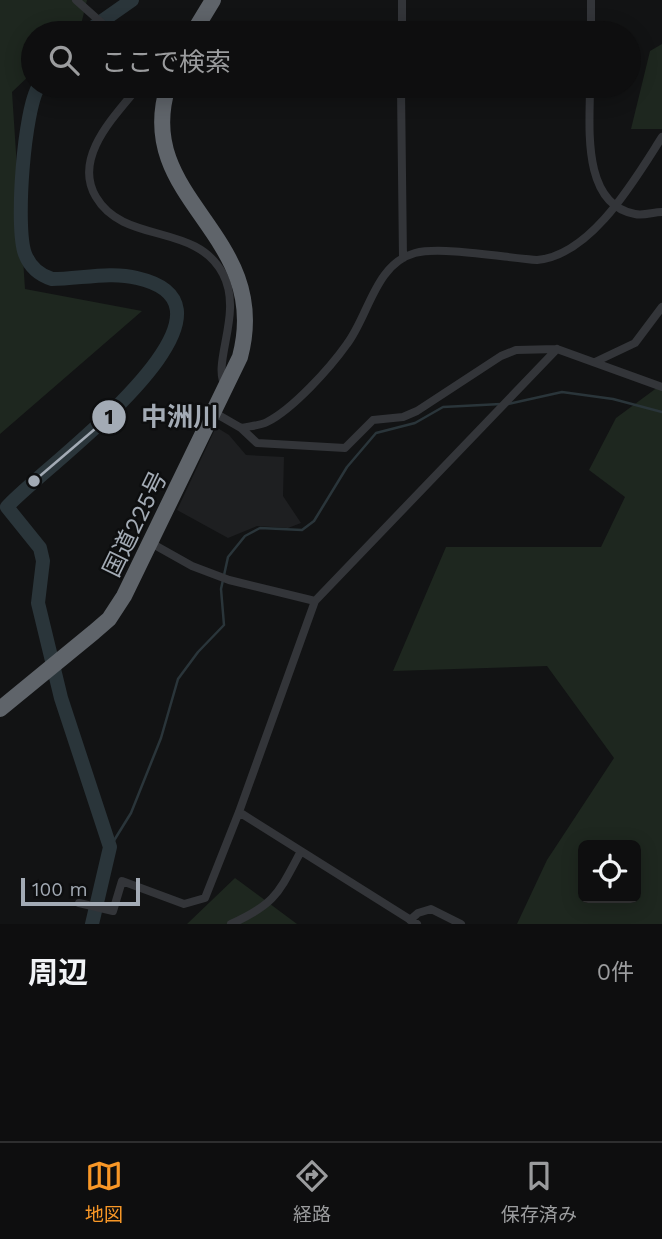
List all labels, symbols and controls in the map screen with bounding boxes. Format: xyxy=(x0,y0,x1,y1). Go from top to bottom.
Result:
search box xyxy=(21,21,641,98)
icon: search xyxy=(45,41,83,79)
text: ここで検索 xyxy=(101,47,231,77)
callout: 中洲川 xyxy=(92,393,233,440)
text: 中洲川 xyxy=(141,402,219,432)
text: 1 xyxy=(104,404,114,429)
street label: 国道225号 xyxy=(97,467,173,581)
map controls xyxy=(578,840,641,903)
button: locate xyxy=(578,840,641,903)
scale bar xyxy=(21,875,140,907)
text: 100 m xyxy=(32,878,88,901)
text: 周辺 xyxy=(28,955,88,990)
text: 0件 xyxy=(597,959,634,986)
tab: 地図 xyxy=(85,1157,123,1226)
tab: 経路 xyxy=(293,1157,331,1226)
tab: 保存済み xyxy=(501,1157,577,1226)

